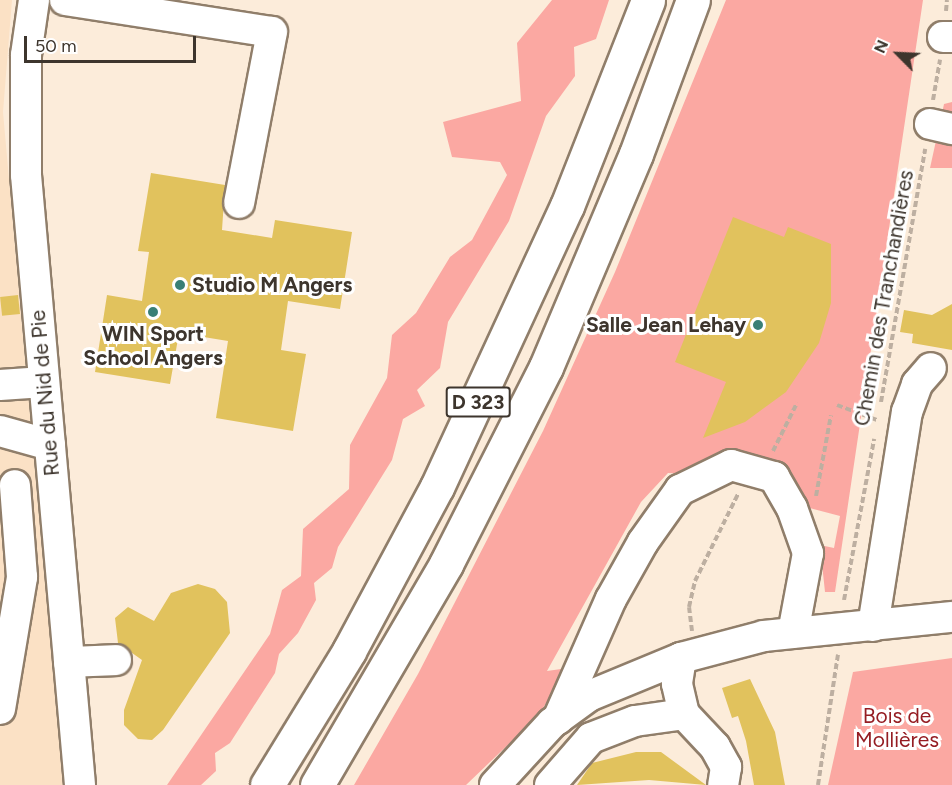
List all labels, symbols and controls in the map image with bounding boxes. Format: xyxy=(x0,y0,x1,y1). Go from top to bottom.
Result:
scale bar xyxy=(27,24,200,62)
north arrow xyxy=(868,24,928,84)
text: 50 m xyxy=(35,35,77,57)
text: N xyxy=(870,37,892,56)
street label: Chemin des Tranchandières xyxy=(849,168,919,428)
place label: Studio M Angers xyxy=(192,272,352,298)
marker: Studio M Angers xyxy=(173,278,187,292)
marker: WIN Sport School Angers xyxy=(146,305,160,319)
street label: Rue du Nid de Pie xyxy=(25,309,65,477)
place label: Salle Jean Lehay xyxy=(586,312,746,338)
marker: Salle Jean Lehay xyxy=(751,318,765,332)
place label: WIN Sport School Angers xyxy=(83,321,223,371)
road number: D 323 xyxy=(445,385,511,419)
park label: Bois de Mollières xyxy=(855,703,939,753)

